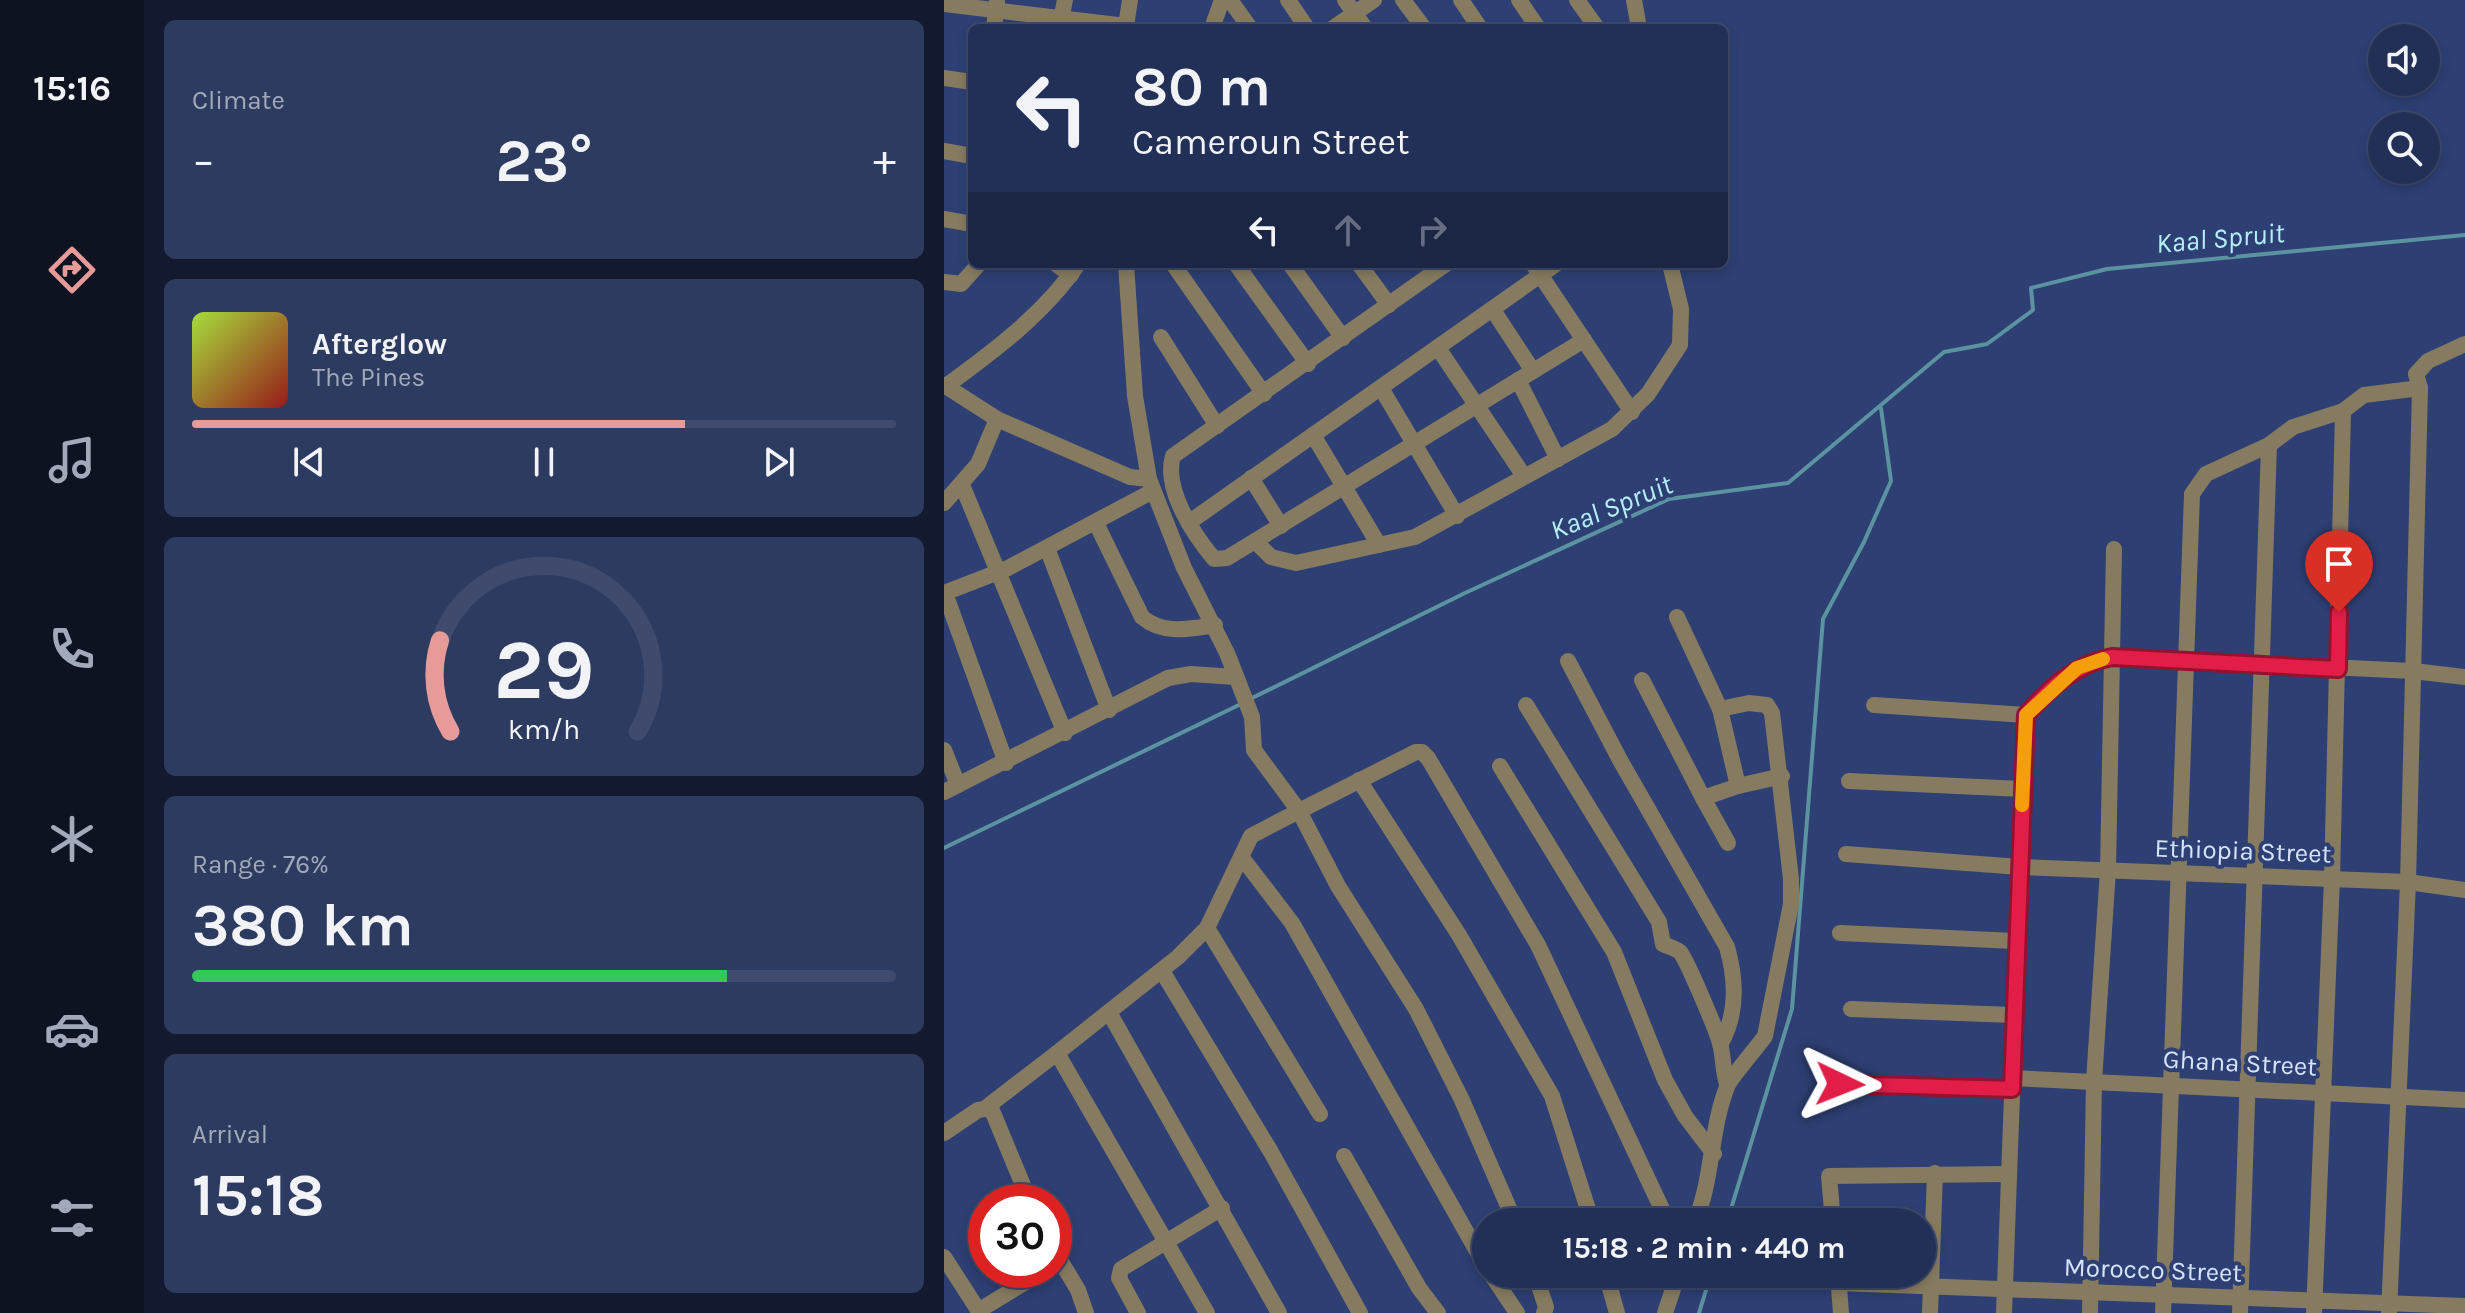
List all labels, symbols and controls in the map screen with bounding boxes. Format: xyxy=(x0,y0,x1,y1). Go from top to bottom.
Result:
map controls xyxy=(2368,24,2440,184)
button: sound xyxy=(2368,24,2440,96)
text: 80 m xyxy=(1132,54,1271,119)
icon: left xyxy=(1000,56,1104,160)
text: 15:16 xyxy=(33,67,111,109)
text: Climate xyxy=(192,85,285,116)
button: search xyxy=(2368,112,2440,184)
text: Cameroun Street xyxy=(1132,121,1410,163)
text: 23° xyxy=(496,126,592,196)
text: − xyxy=(192,135,215,186)
text: + xyxy=(873,135,896,186)
icon: left xyxy=(1242,208,1286,252)
icon: ahead xyxy=(1326,208,1370,252)
icon: right xyxy=(1410,208,1454,252)
water label: Kaal Spruit xyxy=(2154,216,2286,260)
icon: directions xyxy=(44,242,100,298)
text: Afterglow xyxy=(312,326,447,362)
text: The Pines xyxy=(312,362,425,393)
icon: music xyxy=(44,432,100,488)
icon: previous xyxy=(287,440,331,484)
icon: pause xyxy=(522,440,566,484)
icon: next xyxy=(757,440,801,484)
water label: Kaal Spruit xyxy=(1545,467,1677,546)
pin xyxy=(2305,530,2373,612)
icon: arrive xyxy=(2317,542,2361,586)
icon: phone xyxy=(44,621,100,677)
text: 29 xyxy=(493,622,595,719)
text: km/h xyxy=(508,714,580,747)
icon: climate xyxy=(44,811,100,867)
street label: Ethiopia Street xyxy=(2154,832,2332,870)
text: Range · 76% xyxy=(192,849,329,880)
text: 380 km xyxy=(192,890,414,960)
icon: car xyxy=(44,1001,100,1057)
position arrow xyxy=(1798,1042,1882,1126)
street label: Ghana Street xyxy=(2162,1043,2318,1083)
text: Arrival xyxy=(192,1119,268,1150)
text: 15:18 xyxy=(192,1160,325,1230)
speed limit sign: 30 xyxy=(968,1184,1072,1288)
icon: filters xyxy=(44,1190,100,1246)
text: 15:18 · 2 min · 440 m xyxy=(1562,1230,1846,1266)
street label: Morocco Street xyxy=(2063,1251,2243,1289)

